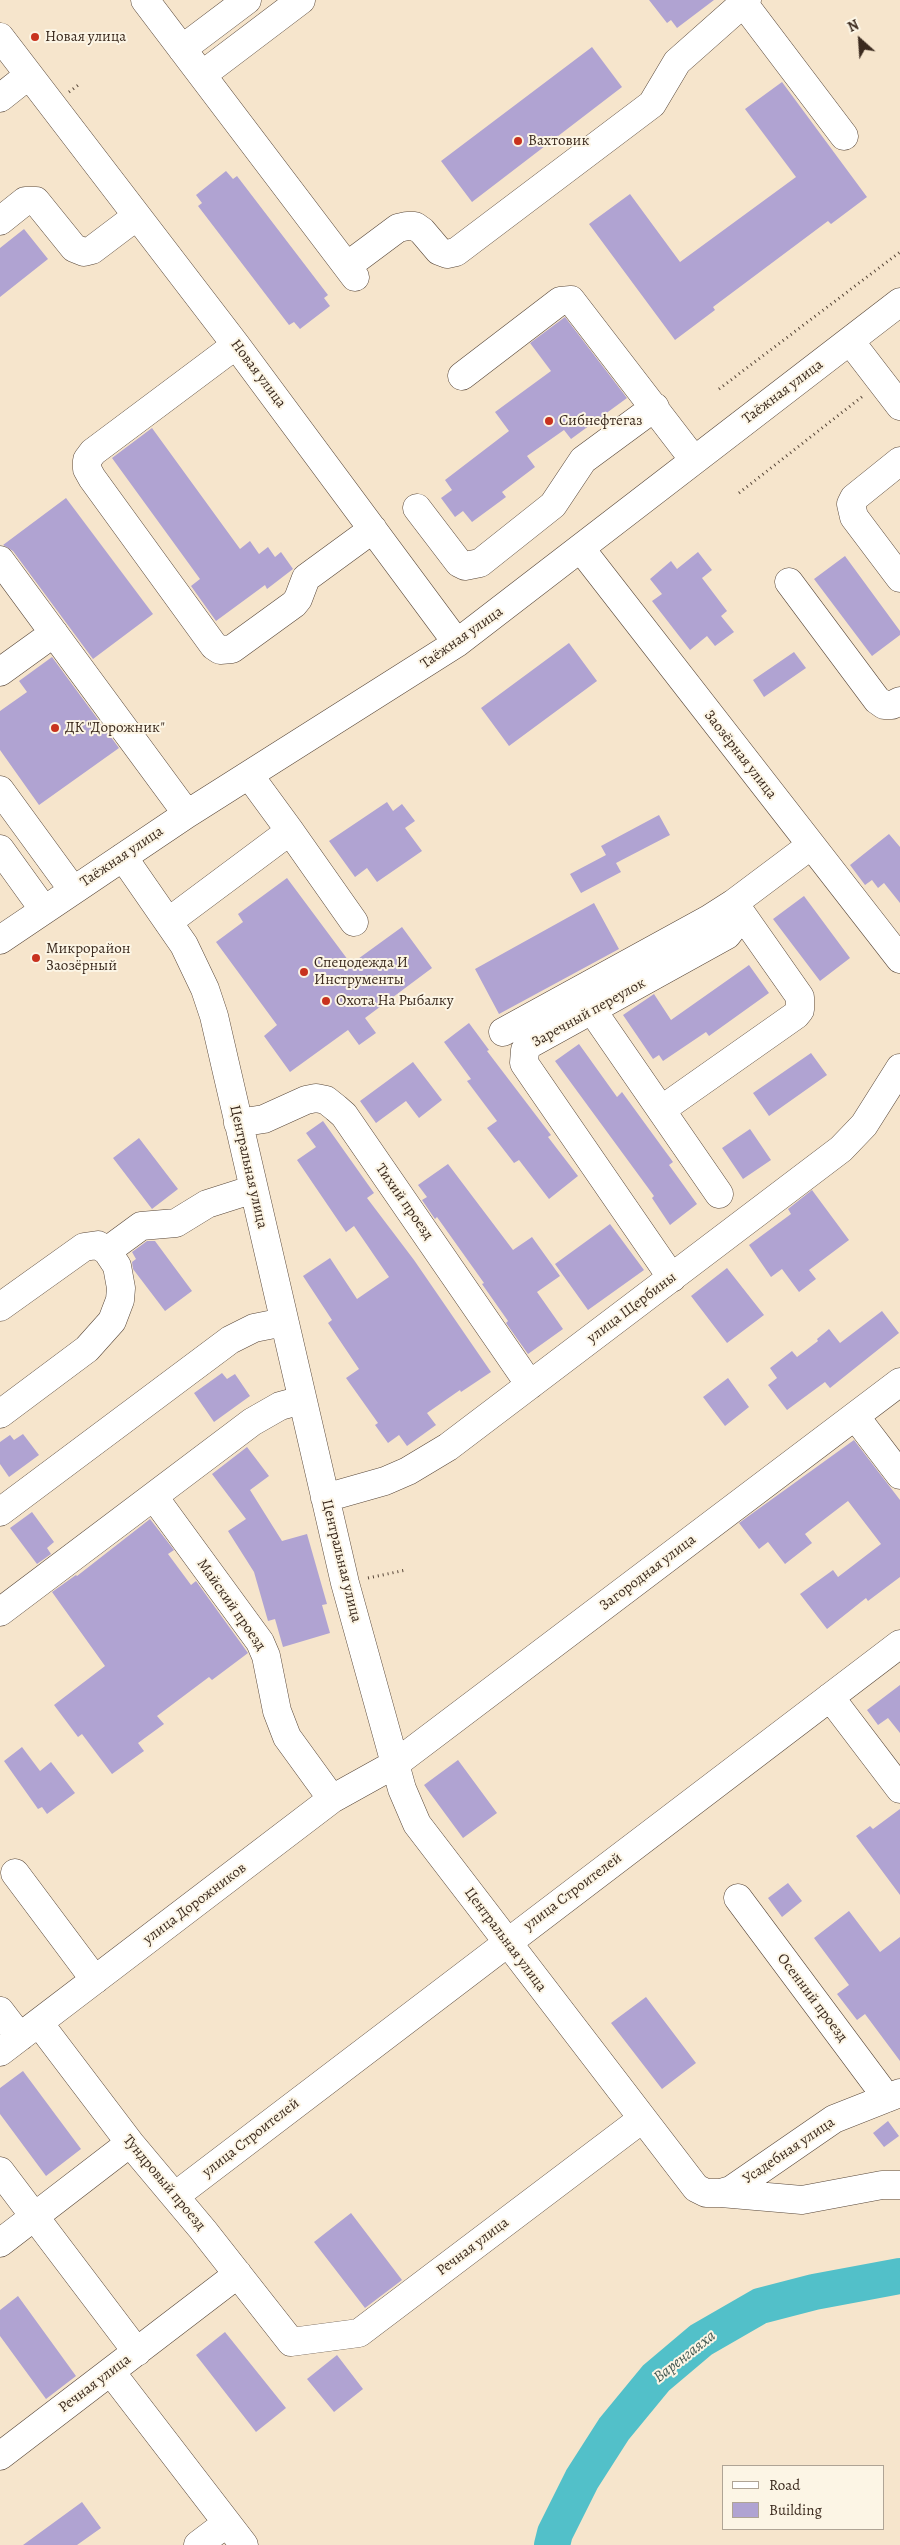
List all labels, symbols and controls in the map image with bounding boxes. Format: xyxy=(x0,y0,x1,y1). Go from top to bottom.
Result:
north arrow xyxy=(835,15,885,65)
text: N xyxy=(844,15,862,37)
place label: Новая улица xyxy=(45,28,126,46)
marker: Новая улица xyxy=(29,31,41,43)
place label: Вахтовик xyxy=(528,132,589,150)
marker: Вахтовик xyxy=(512,135,524,147)
street label: Новая улица xyxy=(226,336,290,412)
street label: Таёжная улица xyxy=(739,356,827,428)
place label: Сибнефтегаз xyxy=(559,412,643,430)
marker: Сибнефтегаз xyxy=(543,415,555,427)
street label: Таёжная улица xyxy=(417,603,507,673)
street label: Заозёрная улица xyxy=(700,707,780,803)
place label: ДК "Дорожник" xyxy=(65,719,165,737)
marker: ДК "Дорожник" xyxy=(49,722,61,734)
street label: Таёжная улица xyxy=(77,823,167,891)
place label: Микрорайон Заозёрный xyxy=(46,940,131,975)
marker: Микрорайон Заозёрный xyxy=(30,952,42,964)
place label: Спецодежда И Инструменты xyxy=(314,954,408,989)
marker: Спецодежда И Инструменты xyxy=(298,966,310,978)
street label: Заречный переулок xyxy=(529,974,649,1052)
place label: Охота На Рыбалку xyxy=(336,992,453,1010)
marker: Охота На Рыбалку xyxy=(320,995,332,1007)
street label: Центральная улица xyxy=(225,1104,271,1230)
street label: Тихий проезд xyxy=(371,1160,437,1244)
street label: улица Щербины xyxy=(584,1269,680,1347)
street label: Центральная улица xyxy=(317,1498,365,1624)
street label: Загородная улица xyxy=(596,1531,700,1615)
street label: Майский проезд xyxy=(193,1556,269,1654)
street label: улица Строителей xyxy=(520,1849,626,1935)
street label: улица Дорожников xyxy=(140,1859,250,1949)
street label: Центральная улица xyxy=(460,1884,550,1996)
street label: Осенний проезд xyxy=(773,1950,851,2046)
street label: улица Строителей xyxy=(199,2095,303,2181)
street label: Усадебная улица xyxy=(740,2114,838,2188)
street label: Тундровый проезд xyxy=(119,2132,209,2234)
street label: Речная улица xyxy=(433,2214,513,2280)
water label: Варенгаяха xyxy=(650,2327,720,2387)
street label: Речная улица xyxy=(55,2351,135,2417)
legend xyxy=(722,2465,885,2530)
text: Road xyxy=(769,2475,800,2495)
text: Building xyxy=(769,2500,822,2520)

